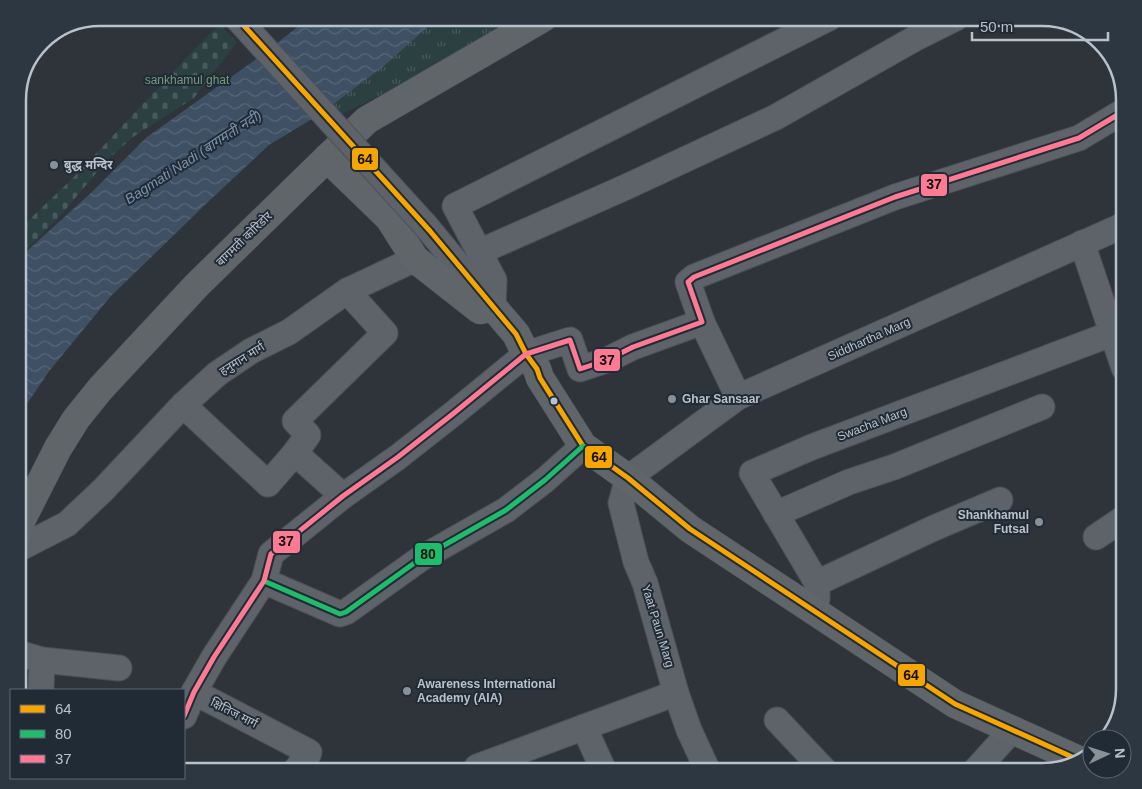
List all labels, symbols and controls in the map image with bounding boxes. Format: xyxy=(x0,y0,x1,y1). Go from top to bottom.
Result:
scale bar xyxy=(972,10,1108,42)
text: 50 m xyxy=(980,18,1013,35)
park label: sankhamul ghat xyxy=(145,73,230,87)
water label: Bagmati Nadi (बागमती नदी) xyxy=(122,107,264,207)
line badge: 64 xyxy=(351,147,379,171)
text: 64 xyxy=(357,151,373,167)
place label: बुद्ध मन्दिर xyxy=(64,157,113,174)
marker: बुद्ध मन्दिर xyxy=(48,159,60,171)
line badge: 37 xyxy=(920,173,948,197)
text: 37 xyxy=(926,176,942,192)
street label: बागमती कोरिडोर xyxy=(213,207,276,269)
street label: Siddhartha Marg xyxy=(826,315,912,363)
street label: हनुमान मार्ग xyxy=(217,339,268,379)
line badge: 37 xyxy=(593,348,621,372)
text: 37 xyxy=(599,352,615,368)
place label: Ghar Sansaar xyxy=(682,392,760,406)
marker: Ghar Sansaar xyxy=(666,393,678,405)
unlabelled marker xyxy=(549,396,559,406)
street label: Swacha Marg xyxy=(835,404,909,444)
line badge: 64 xyxy=(584,445,613,469)
text: 64 xyxy=(591,449,607,465)
place label: Shankhamul Futsal xyxy=(958,508,1029,536)
marker: Shankhamul Futsal xyxy=(1033,516,1045,528)
line badge: 37 xyxy=(272,530,301,554)
text: 37 xyxy=(278,533,294,549)
line badge: 80 xyxy=(414,542,443,566)
text: 80 xyxy=(420,546,436,562)
street label: Yaat Paun Marg xyxy=(639,583,677,669)
line badge: 64 xyxy=(897,663,926,687)
text: 64 xyxy=(903,667,919,683)
place label: Awareness International Academy (AIA) xyxy=(417,677,556,705)
marker: Awareness International Academy (AIA) xyxy=(401,685,413,697)
legend xyxy=(10,689,185,779)
street label: क्षितिज मार्ग xyxy=(208,694,261,731)
text: 64 xyxy=(55,700,72,717)
text: 80 xyxy=(55,725,72,742)
north arrow xyxy=(1082,729,1132,779)
text: N xyxy=(1112,747,1128,759)
text: 37 xyxy=(55,750,72,767)

